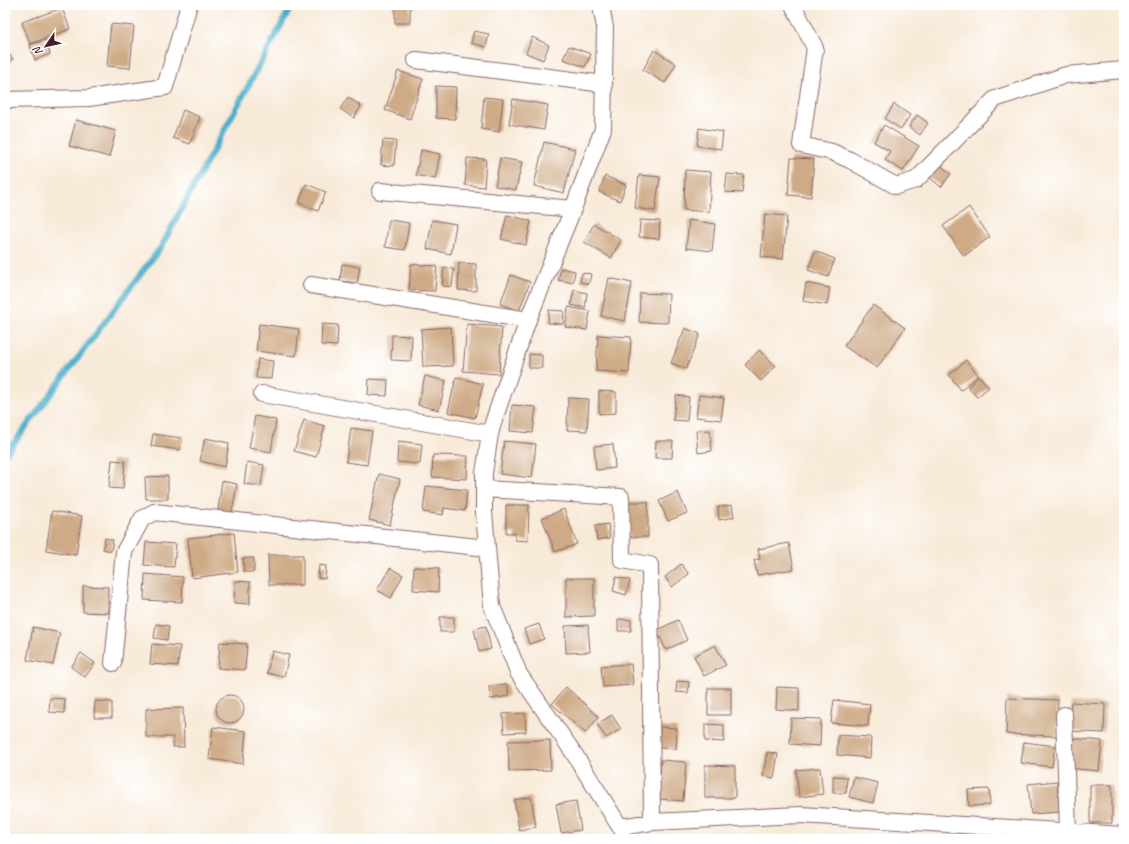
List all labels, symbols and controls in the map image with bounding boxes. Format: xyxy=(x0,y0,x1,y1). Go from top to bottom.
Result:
north arrow xyxy=(26,26,66,66)
text: N xyxy=(29,43,45,58)

